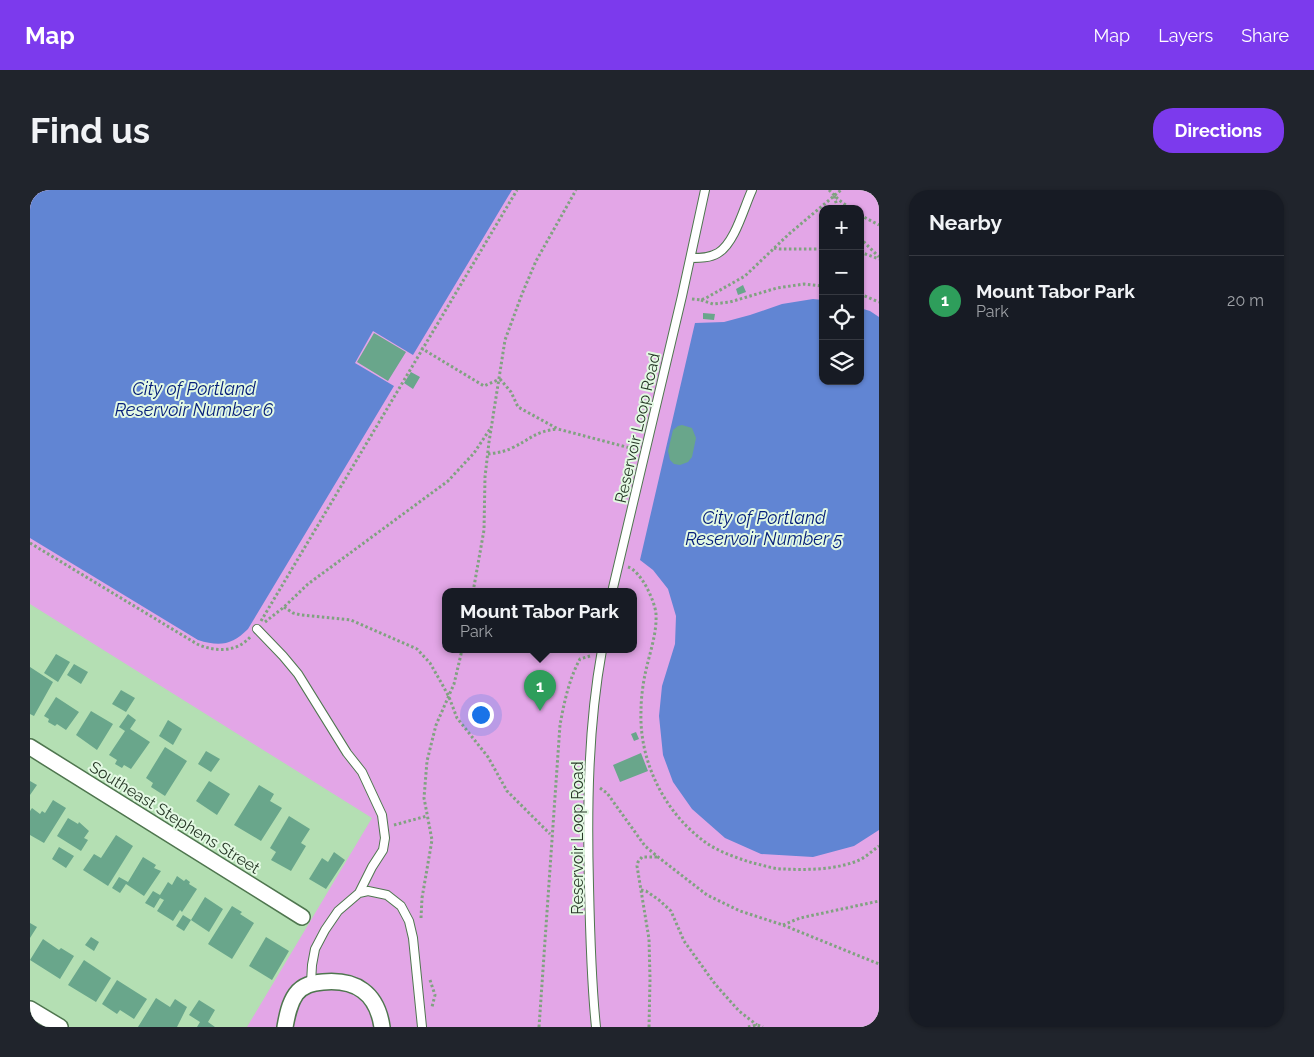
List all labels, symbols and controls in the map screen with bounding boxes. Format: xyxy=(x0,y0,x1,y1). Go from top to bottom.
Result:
text: Map xyxy=(25,21,75,50)
text: Map xyxy=(1094,25,1130,46)
text: Layers xyxy=(1158,25,1213,46)
text: Share xyxy=(1241,25,1289,46)
button: Directions xyxy=(1153,108,1284,153)
text: Find us xyxy=(30,110,150,151)
map controls xyxy=(819,205,864,385)
button: + xyxy=(819,205,864,250)
text: Nearby xyxy=(929,210,1002,235)
button: − xyxy=(819,250,864,295)
text: Mount Tabor Park xyxy=(976,280,1135,302)
text: 1 xyxy=(941,291,949,310)
text: 20 m xyxy=(1227,291,1264,310)
button: locate xyxy=(819,295,864,340)
text: Park xyxy=(976,302,1009,321)
button: layers xyxy=(819,340,864,385)
street label: Reservoir Loop Road xyxy=(611,351,664,505)
water label: City of Portland Reservoir Number 6 xyxy=(115,378,274,420)
water label: City of Portland Reservoir Number 5 xyxy=(685,507,843,549)
popup xyxy=(442,588,637,653)
text: Mount Tabor Park xyxy=(460,600,619,622)
text: Park xyxy=(460,622,493,641)
pin: 1 xyxy=(524,670,556,711)
your location xyxy=(468,702,494,728)
street label: Southeast Stephens Street xyxy=(86,757,264,878)
street label: Reservoir Loop Road xyxy=(568,761,587,915)

